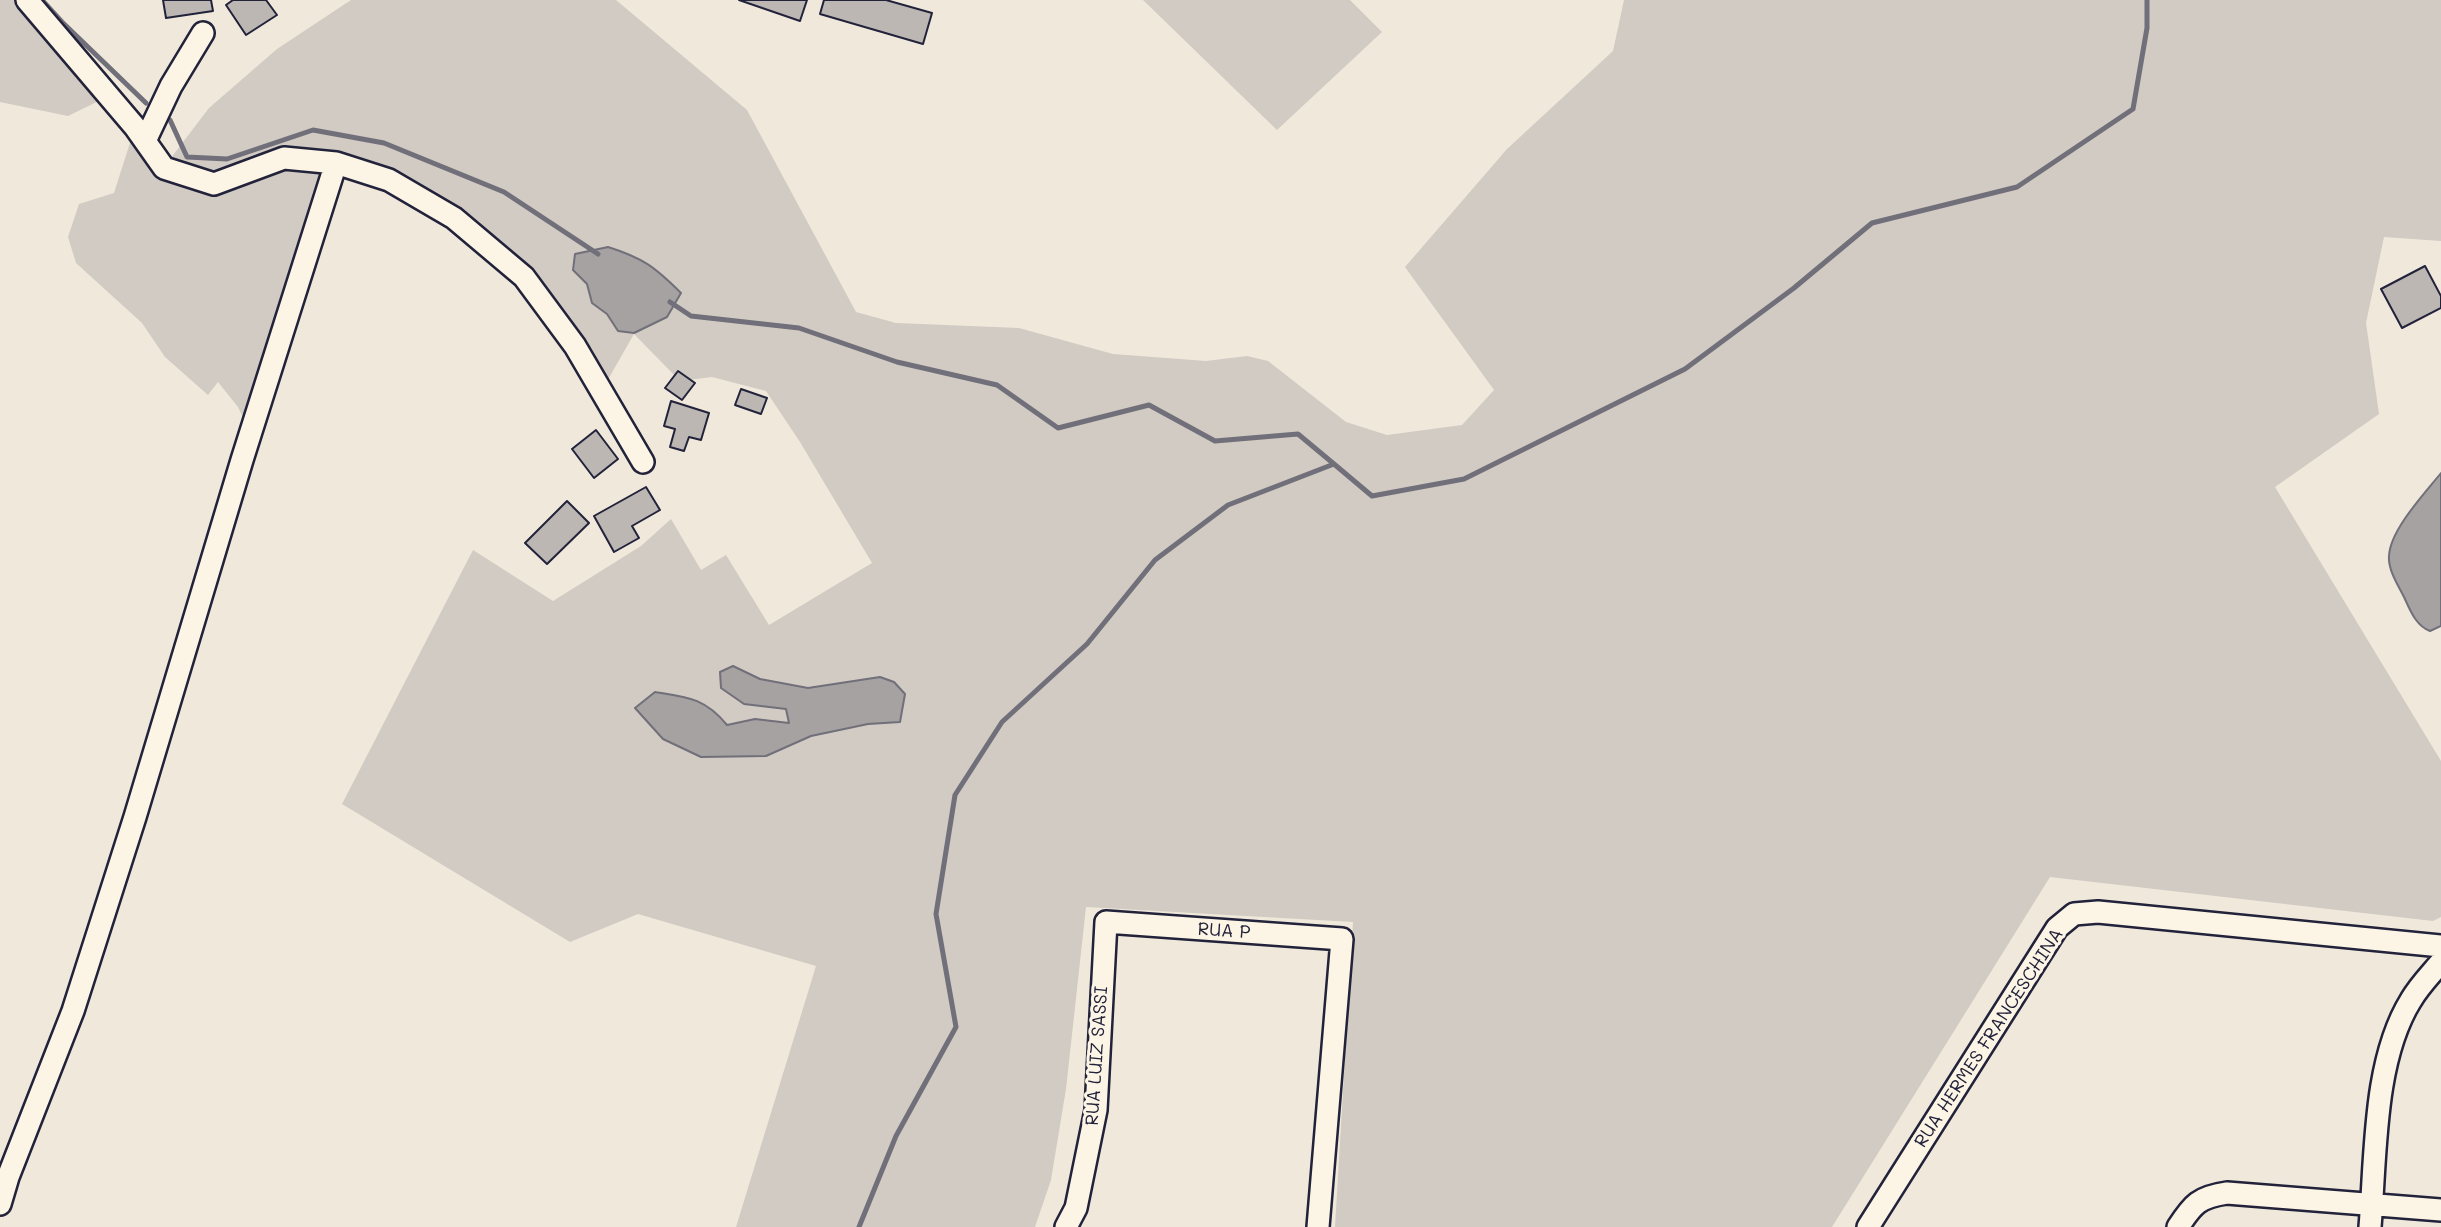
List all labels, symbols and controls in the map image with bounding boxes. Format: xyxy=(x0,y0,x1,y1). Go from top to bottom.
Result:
street label: RUA P xyxy=(1197,918,1251,944)
street label: RUA HERMES FRANCESCHINA xyxy=(1910,924,2068,1152)
street label: RUA LUIZ SASSI xyxy=(1081,986,1113,1126)

